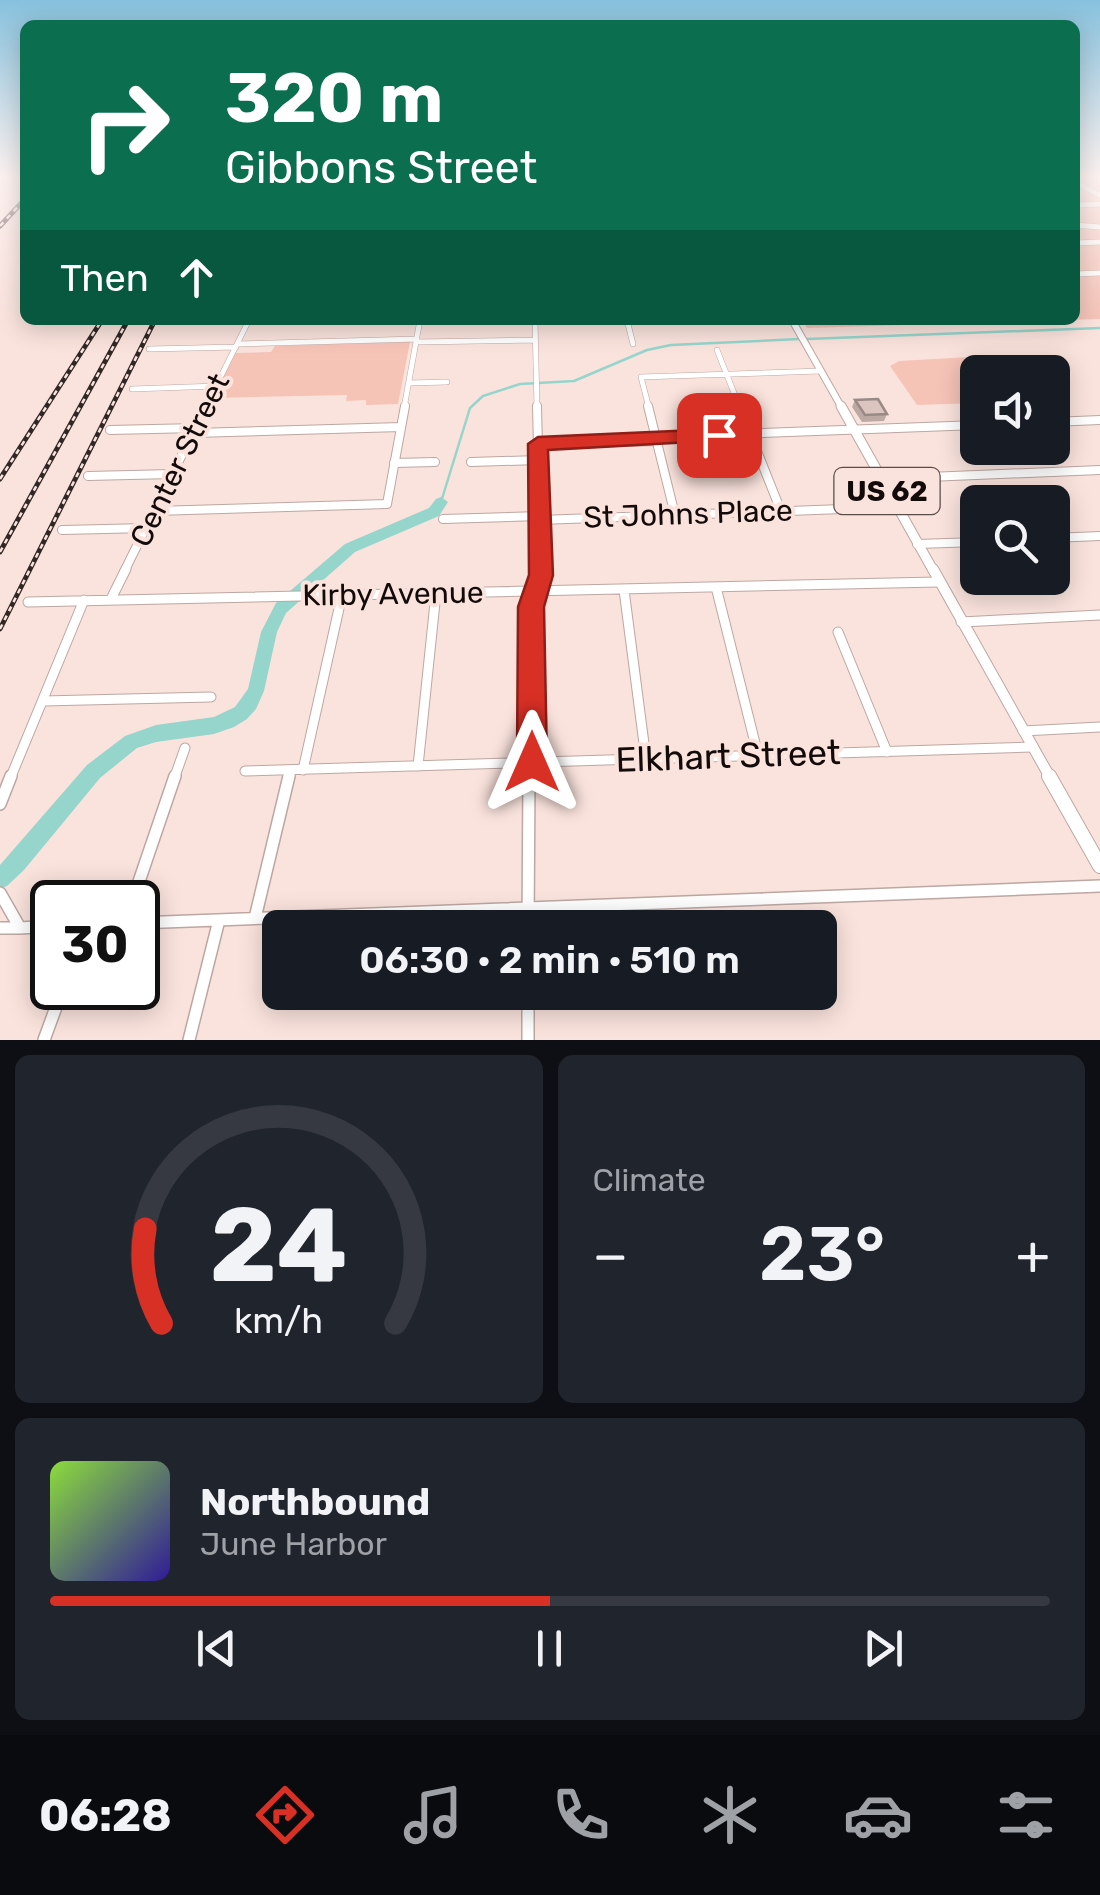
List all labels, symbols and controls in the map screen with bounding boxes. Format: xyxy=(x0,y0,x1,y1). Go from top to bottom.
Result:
text: 320 m xyxy=(225,57,443,140)
icon: right xyxy=(60,60,190,190)
text: Gibbons Street xyxy=(225,141,537,194)
icon: ahead xyxy=(169,250,224,305)
text: Then xyxy=(60,255,149,301)
map controls xyxy=(960,355,1070,595)
button: sound xyxy=(960,355,1070,465)
street label: Center Street xyxy=(123,367,238,552)
pin xyxy=(677,393,762,478)
icon: arrive xyxy=(692,408,747,463)
road number: US 62 xyxy=(834,468,940,514)
button: search xyxy=(960,485,1070,595)
street label: St Johns Place xyxy=(583,492,793,536)
street label: Kirby Avenue xyxy=(302,574,484,614)
position arrow xyxy=(480,710,584,814)
street label: Elkhart Street xyxy=(615,731,841,781)
speed limit sign: 30 xyxy=(30,880,160,1010)
text: 06:30 · 2 min · 510 m xyxy=(359,937,740,983)
text: Climate xyxy=(593,1161,706,1199)
text: 24 xyxy=(210,1184,348,1307)
text: 23° xyxy=(759,1210,885,1299)
text: − xyxy=(593,1223,628,1288)
text: + xyxy=(1016,1223,1050,1288)
text: km/h xyxy=(234,1300,323,1342)
text: Northbound xyxy=(200,1479,430,1525)
text: June Harbor xyxy=(200,1525,387,1563)
icon: previous xyxy=(189,1621,244,1676)
icon: pause xyxy=(522,1621,577,1676)
icon: next xyxy=(856,1621,911,1676)
icon: directions xyxy=(250,1780,320,1850)
icon: music xyxy=(398,1780,468,1850)
icon: phone xyxy=(546,1780,616,1850)
icon: climate xyxy=(695,1780,765,1850)
icon: car xyxy=(843,1780,913,1850)
icon: filters xyxy=(991,1780,1061,1850)
text: 06:28 xyxy=(39,1789,172,1842)

